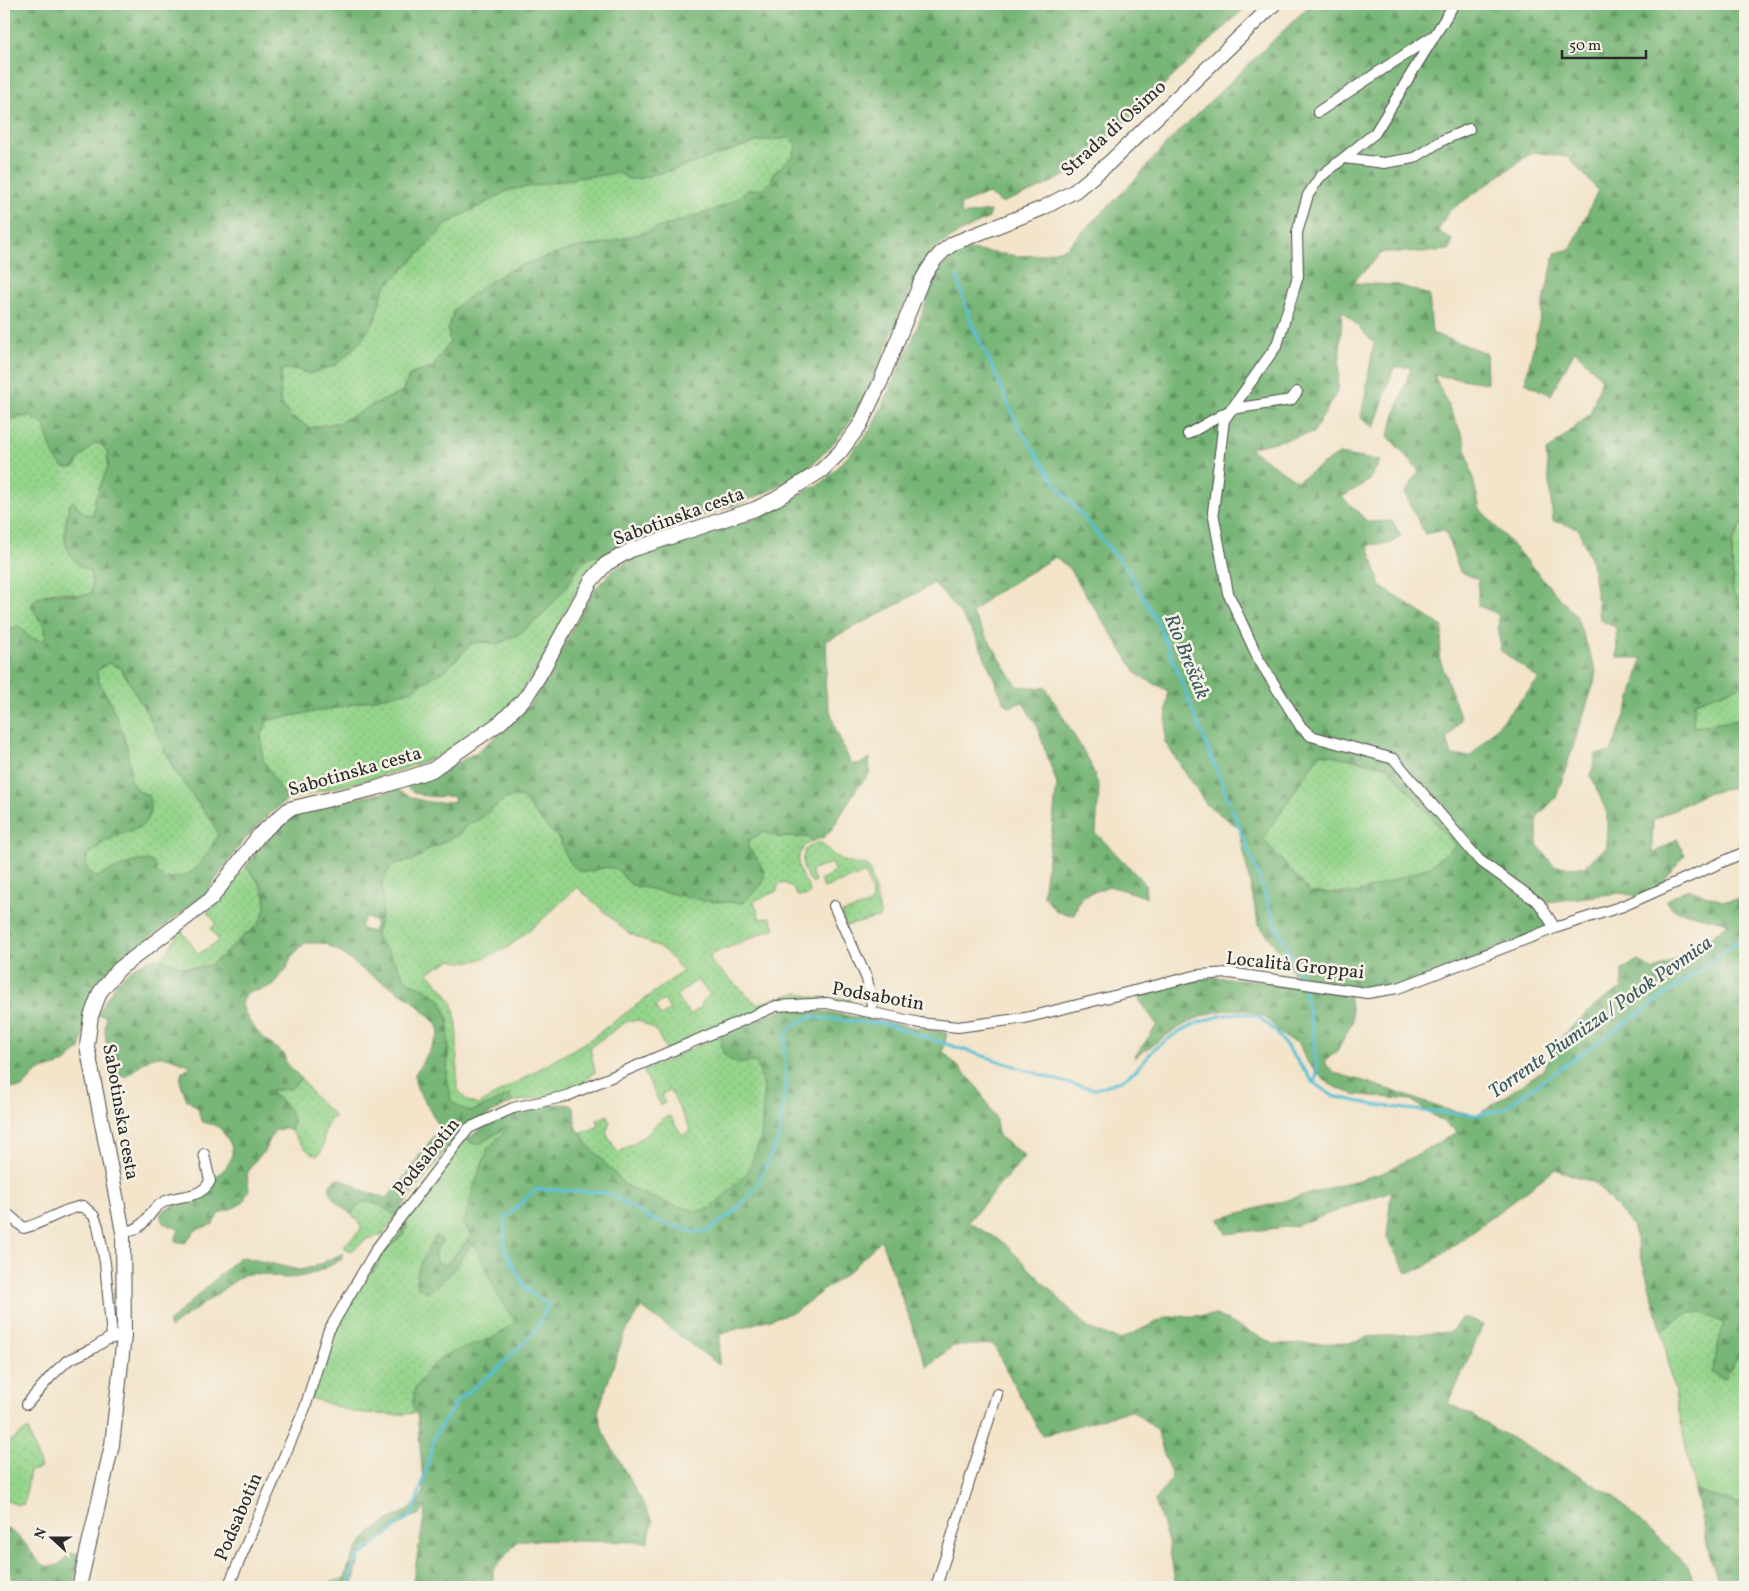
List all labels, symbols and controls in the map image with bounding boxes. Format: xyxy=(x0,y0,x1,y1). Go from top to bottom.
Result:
scale bar xyxy=(1562,28,1645,60)
text: 50 m xyxy=(1569,36,1601,57)
street label: Strada di Osimo xyxy=(1056,75,1172,183)
street label: Sabotinska cesta xyxy=(610,481,748,553)
water label: Rio Breščak xyxy=(1156,610,1216,704)
street label: Sabotinska cesta xyxy=(285,741,425,803)
water label: Torrente Piumizza / Potok Pevmica xyxy=(1483,930,1719,1106)
street label: Località Groppai xyxy=(1225,946,1366,986)
street label: Podsabotin xyxy=(830,976,926,1018)
street label: Sabotinska cesta xyxy=(95,1042,145,1182)
street label: Podsabotin xyxy=(388,1113,466,1201)
street label: Podsabotin xyxy=(209,1469,269,1565)
north arrow xyxy=(28,1514,78,1564)
text: N xyxy=(31,1526,52,1542)

